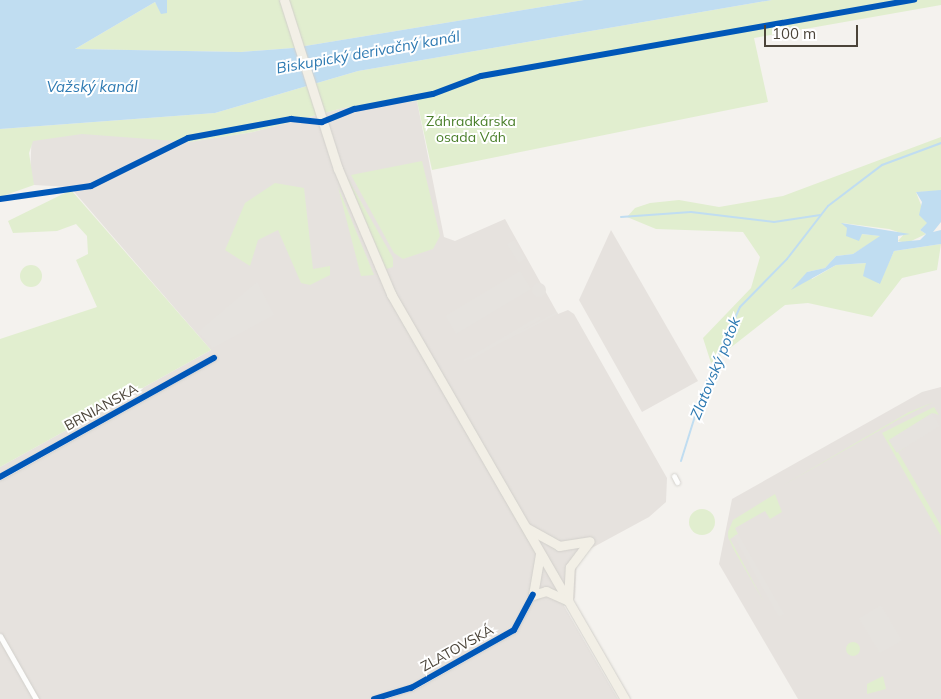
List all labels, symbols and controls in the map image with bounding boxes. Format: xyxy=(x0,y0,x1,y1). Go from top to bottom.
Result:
scale bar xyxy=(766,15,860,47)
text: 100 m xyxy=(772,24,816,43)
water label: Biskupický derivačný kanál xyxy=(275,27,461,77)
water label: Važský kanál xyxy=(46,78,138,96)
park label: Záhradkárska osada Váh xyxy=(426,113,516,146)
water label: Zlatovský potok xyxy=(686,314,744,422)
street label: BRNIANSKA xyxy=(61,380,141,434)
street label: ZLATOVSKÁ xyxy=(418,621,496,675)

